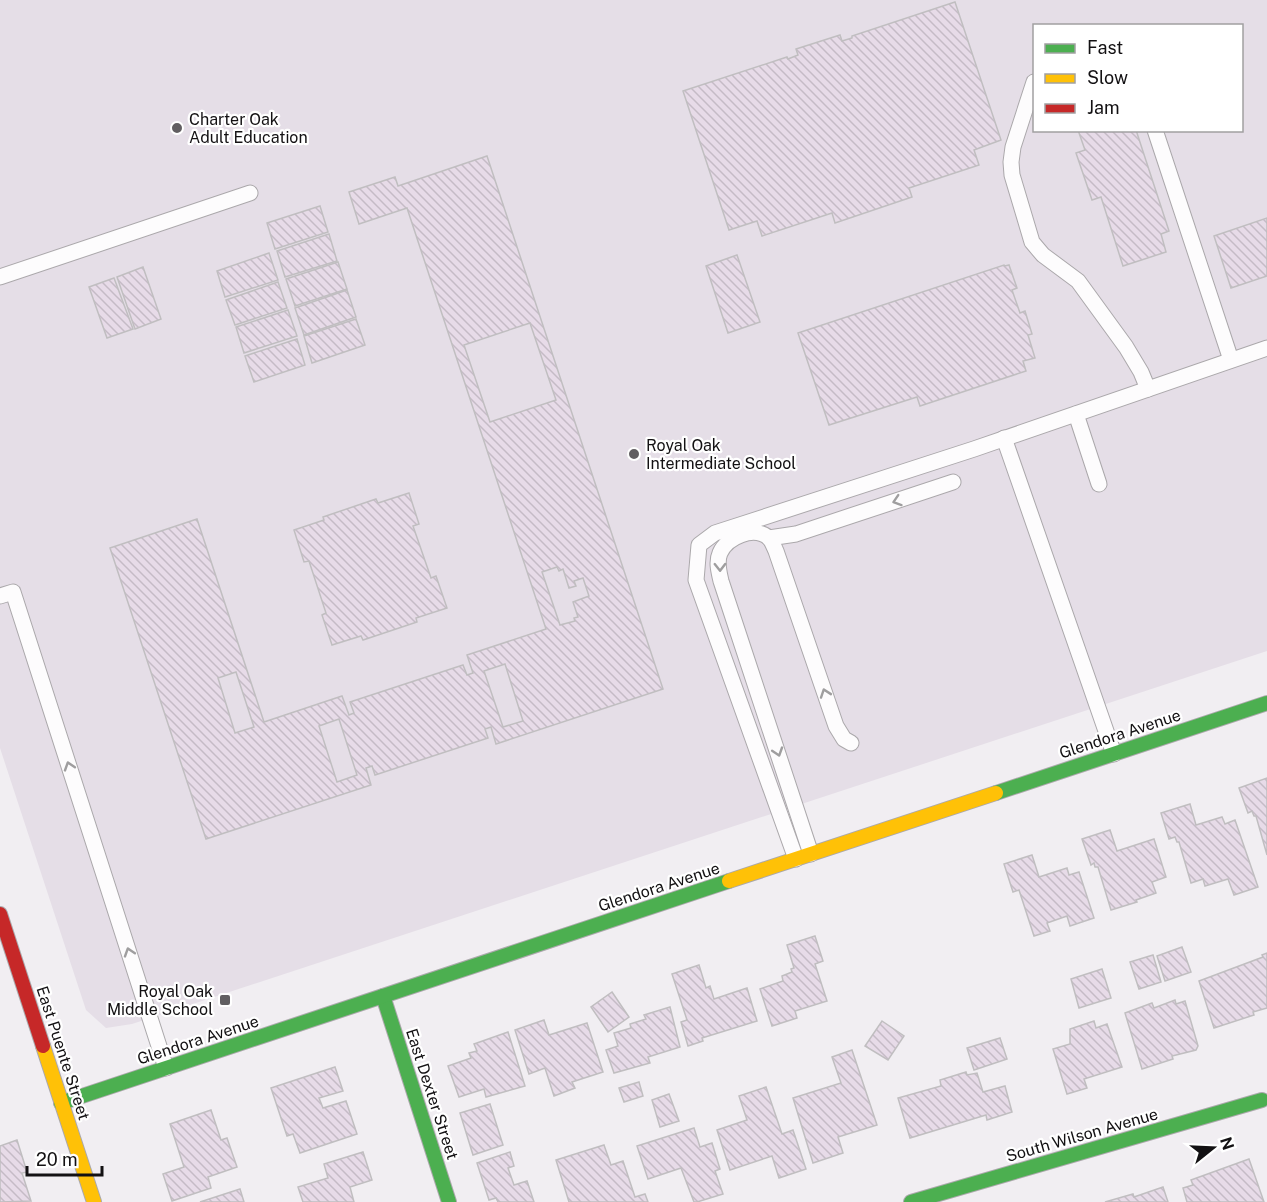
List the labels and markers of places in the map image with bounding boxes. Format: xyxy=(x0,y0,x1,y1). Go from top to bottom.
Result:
place label: Charter Oak Adult Education xyxy=(189,110,308,147)
marker: Charter Oak Adult Education xyxy=(170,121,184,135)
place label: Royal Oak Intermediate School xyxy=(646,436,796,473)
marker: Royal Oak Intermediate School xyxy=(627,447,641,461)
place label: Royal Oak Middle School xyxy=(107,982,213,1019)
marker: Royal Oak Middle School xyxy=(218,993,232,1007)

